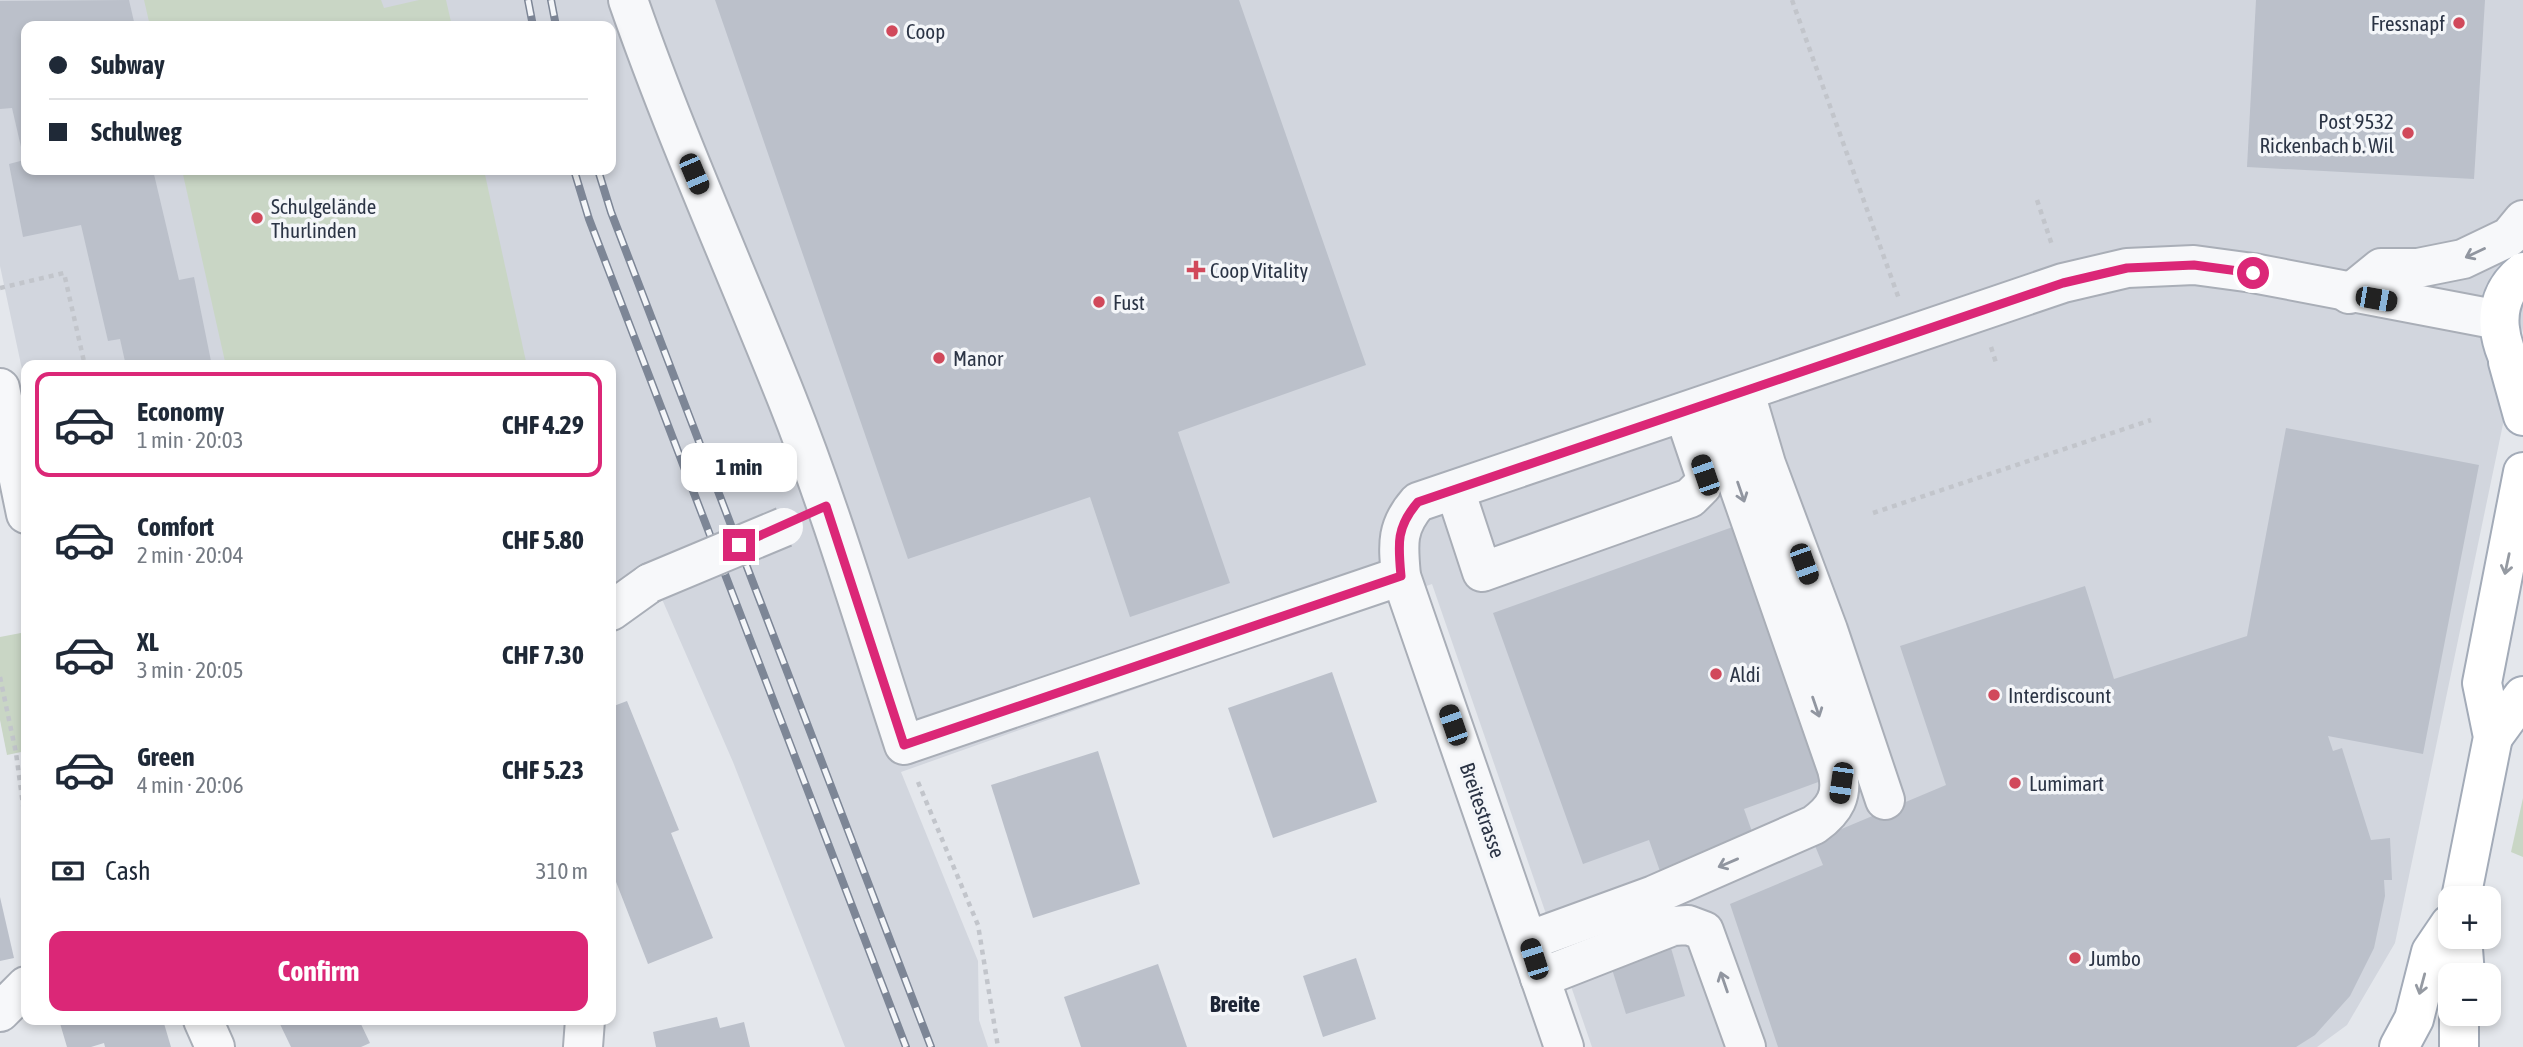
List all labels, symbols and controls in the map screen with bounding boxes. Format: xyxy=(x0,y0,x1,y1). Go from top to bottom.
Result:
place label: Fressnapf xyxy=(2371,11,2445,35)
marker: Fressnapf xyxy=(2451,15,2467,31)
place label: Coop xyxy=(906,19,945,43)
marker: Coop xyxy=(884,23,900,39)
text: Subway xyxy=(91,50,165,80)
place label: Post 9532 Rickenbach b. Wil xyxy=(2260,109,2394,157)
text: Schulweg xyxy=(91,117,182,147)
marker: Post 9532 Rickenbach b. Wil xyxy=(2400,125,2416,141)
car xyxy=(677,151,712,197)
place label: Schulgelände Thurlinden xyxy=(271,194,376,242)
marker: Schulgelände Thurlinden xyxy=(249,210,265,226)
one-way arrow xyxy=(2465,247,2486,260)
route start xyxy=(2237,257,2269,289)
place label: Coop Vitality xyxy=(1210,258,1308,282)
marker: Coop Vitality xyxy=(1188,262,1204,278)
car xyxy=(2354,285,2399,313)
place label: Fust xyxy=(1113,290,1145,314)
marker: Fust xyxy=(1091,294,1107,310)
place label: Manor xyxy=(953,346,1004,370)
marker: Manor xyxy=(931,350,947,366)
icon: car xyxy=(53,393,116,456)
text: Economy xyxy=(137,397,224,427)
text: CHF 4.29 xyxy=(502,410,584,440)
text: 1 min · 20:03 xyxy=(137,427,243,453)
callout: 1 min xyxy=(681,444,797,492)
car xyxy=(1689,452,1722,498)
text: 1 min xyxy=(716,454,762,480)
one-way arrow xyxy=(1736,480,1748,502)
icon: car xyxy=(53,508,116,571)
text: Comfort xyxy=(137,512,214,542)
text: CHF 5.80 xyxy=(502,525,584,555)
route end xyxy=(723,529,755,561)
car xyxy=(1787,541,1822,587)
text: 2 min · 20:04 xyxy=(137,542,243,568)
one-way arrow xyxy=(2499,552,2513,575)
icon: car xyxy=(53,623,116,686)
text: XL xyxy=(137,627,159,657)
text: CHF 7.30 xyxy=(502,640,584,670)
text: 3 min · 20:05 xyxy=(137,657,243,683)
place label: Aldi xyxy=(1730,662,1760,686)
marker: Aldi xyxy=(1708,666,1724,682)
place label: Interdiscount xyxy=(2008,683,2111,707)
marker: Interdiscount xyxy=(1986,687,2002,703)
one-way arrow xyxy=(1810,695,1823,717)
car xyxy=(1437,702,1470,748)
icon: car xyxy=(53,738,116,801)
text: Green xyxy=(137,742,195,772)
text: CHF 5.23 xyxy=(502,755,584,785)
street label: Breitestrasse xyxy=(1455,759,1511,861)
car xyxy=(1828,761,1855,805)
place label: Lumimart xyxy=(2029,771,2104,795)
text: 4 min · 20:06 xyxy=(137,772,243,798)
marker: Lumimart xyxy=(2007,775,2023,791)
icon: cash xyxy=(49,852,87,890)
text: Cash xyxy=(105,856,151,886)
one-way arrow xyxy=(1718,857,1739,870)
text: 310 m xyxy=(536,858,588,884)
map controls xyxy=(2438,886,2501,1026)
button: + xyxy=(2438,886,2501,949)
button: Confirm xyxy=(49,931,588,1011)
car xyxy=(1518,936,1551,982)
place label: Jumbo xyxy=(2089,946,2141,970)
marker: Jumbo xyxy=(2067,950,2083,966)
button: − xyxy=(2438,963,2501,1026)
one-way arrow xyxy=(1717,972,1729,994)
one-way arrow xyxy=(2415,973,2428,995)
district label: Breite xyxy=(1210,991,1260,1017)

